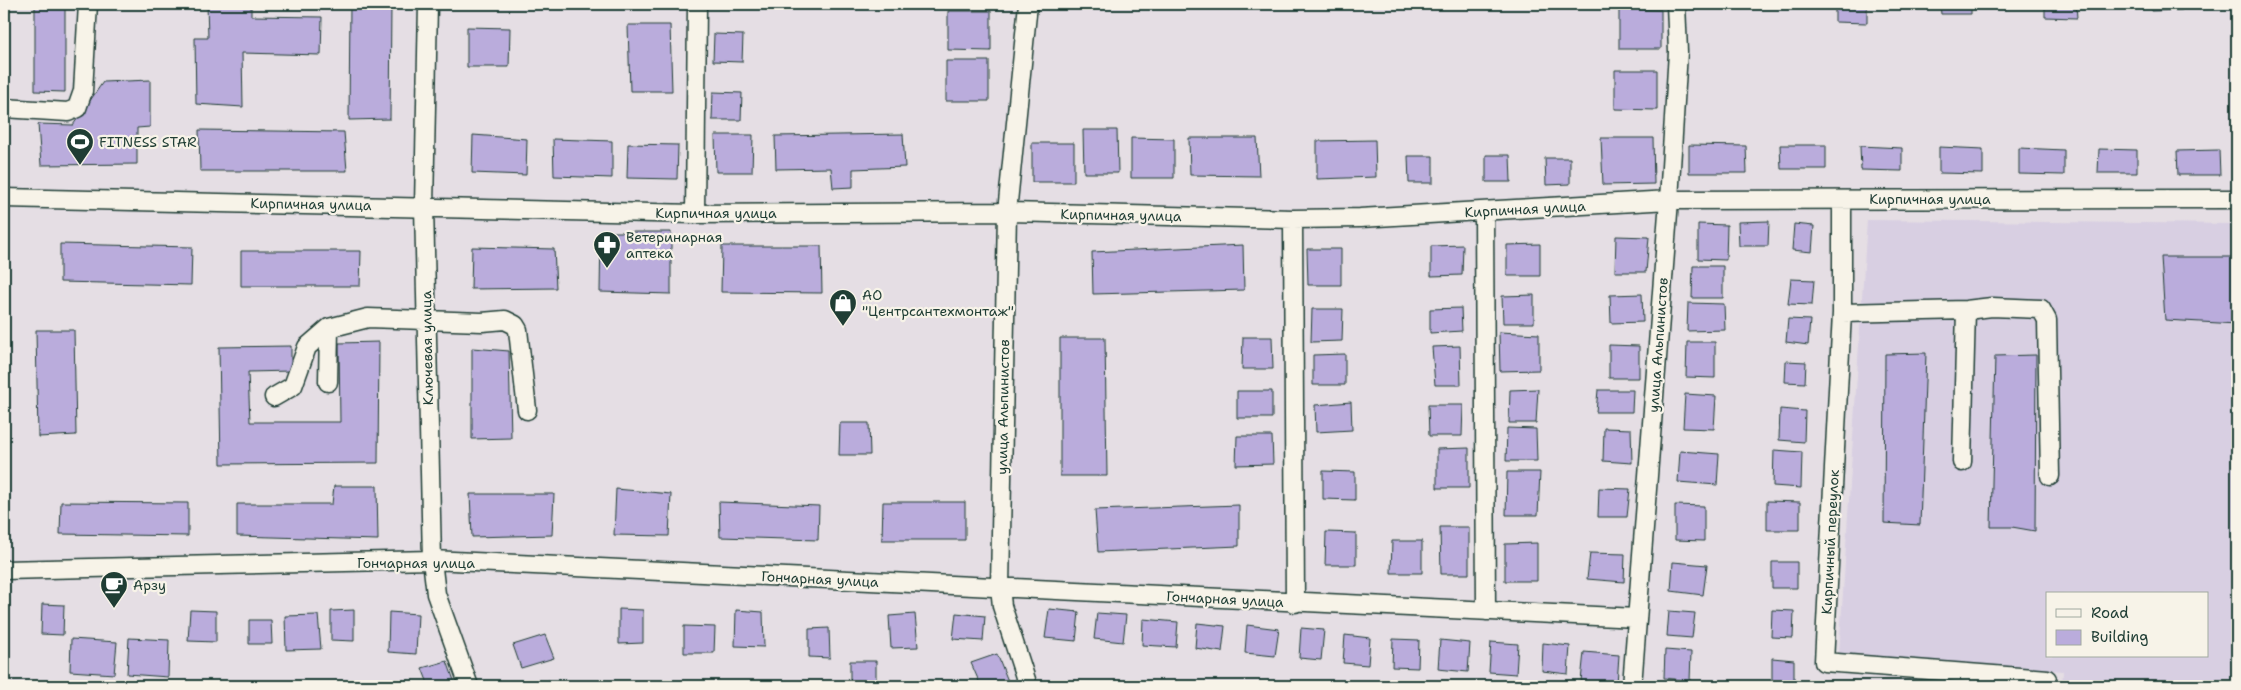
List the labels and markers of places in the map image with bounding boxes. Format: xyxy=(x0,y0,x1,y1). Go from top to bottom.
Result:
sports icon: FITNESS STAR xyxy=(65,127,95,166)
place label: FITNESS STAR xyxy=(99,133,197,151)
place label: Ветеринарная аптека xyxy=(626,228,722,262)
pharmacy icon: Ветеринарная аптека xyxy=(592,230,622,269)
place label: АО "Центрсантехмонтаж" xyxy=(862,286,1014,320)
shop icon: АО "Центрсантехмонтаж" xyxy=(828,288,858,327)
cafe icon: Арзу xyxy=(99,570,129,609)
place label: Арзу xyxy=(133,576,166,594)

